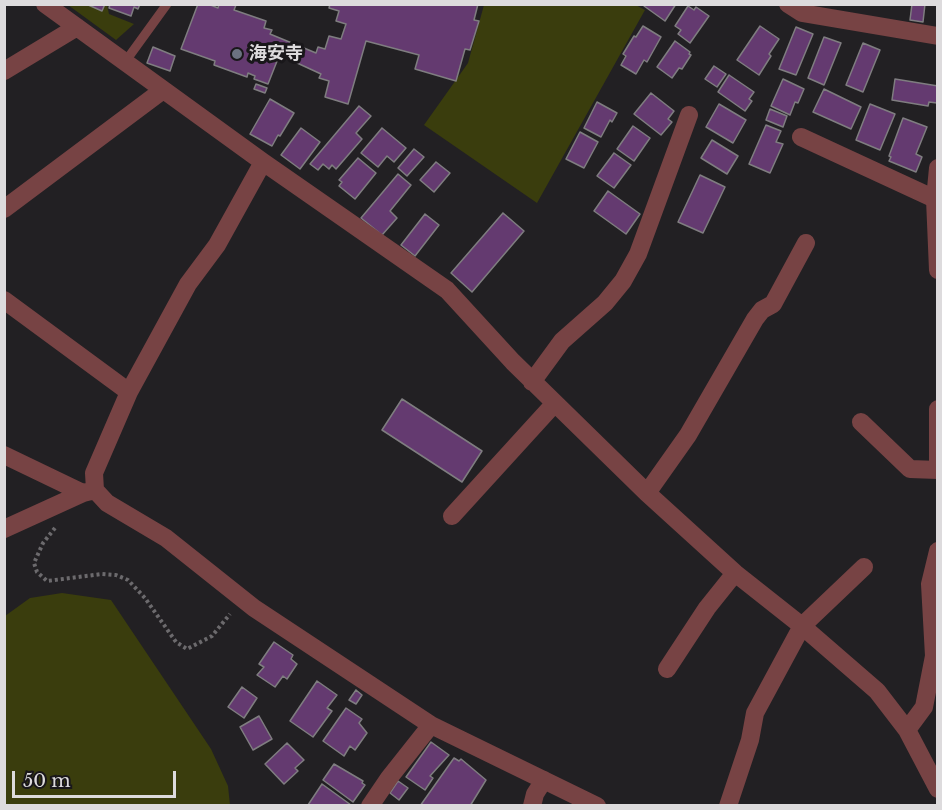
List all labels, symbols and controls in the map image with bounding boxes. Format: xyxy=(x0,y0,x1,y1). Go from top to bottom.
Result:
place label: 海安寺 xyxy=(249,43,303,65)
marker: 海安寺 xyxy=(230,47,244,61)
scale bar xyxy=(15,759,178,797)
text: 50 m xyxy=(23,770,71,792)

